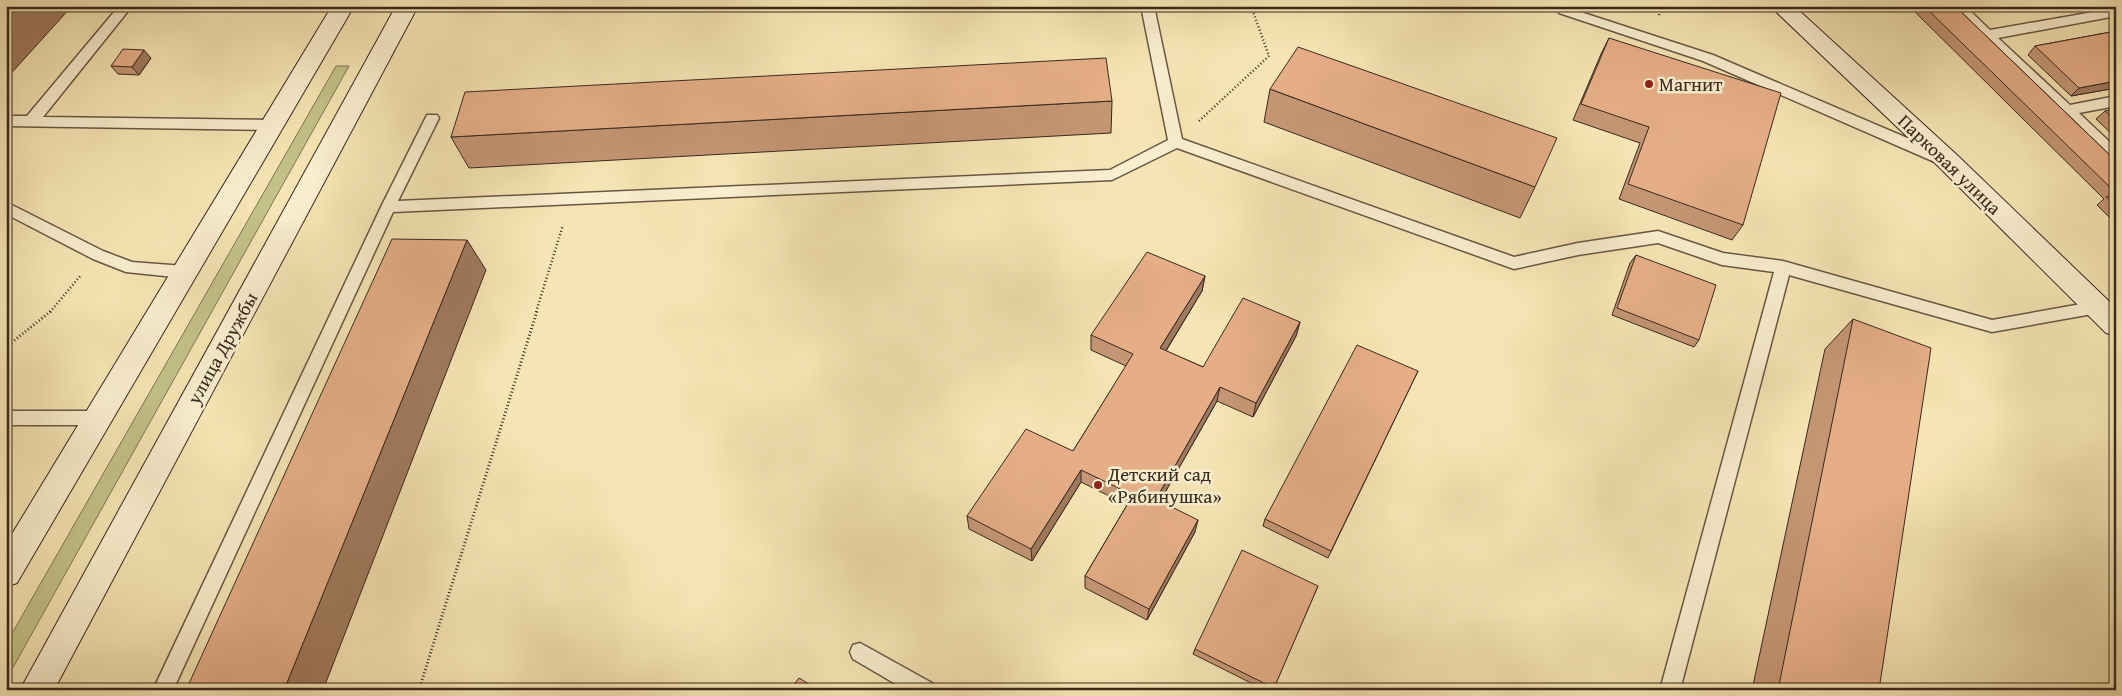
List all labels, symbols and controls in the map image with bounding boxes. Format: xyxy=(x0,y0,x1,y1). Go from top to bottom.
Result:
place label: Магнит xyxy=(1659,70,1723,98)
marker: Магнит xyxy=(1643,78,1655,90)
street label: Парковая улица xyxy=(1892,107,2008,221)
street label: улица Дружбы xyxy=(179,287,264,410)
place label: Детский сад «Рябинушка» xyxy=(1107,460,1222,510)
marker: Детский сад «Рябинушка» xyxy=(1092,479,1104,491)

